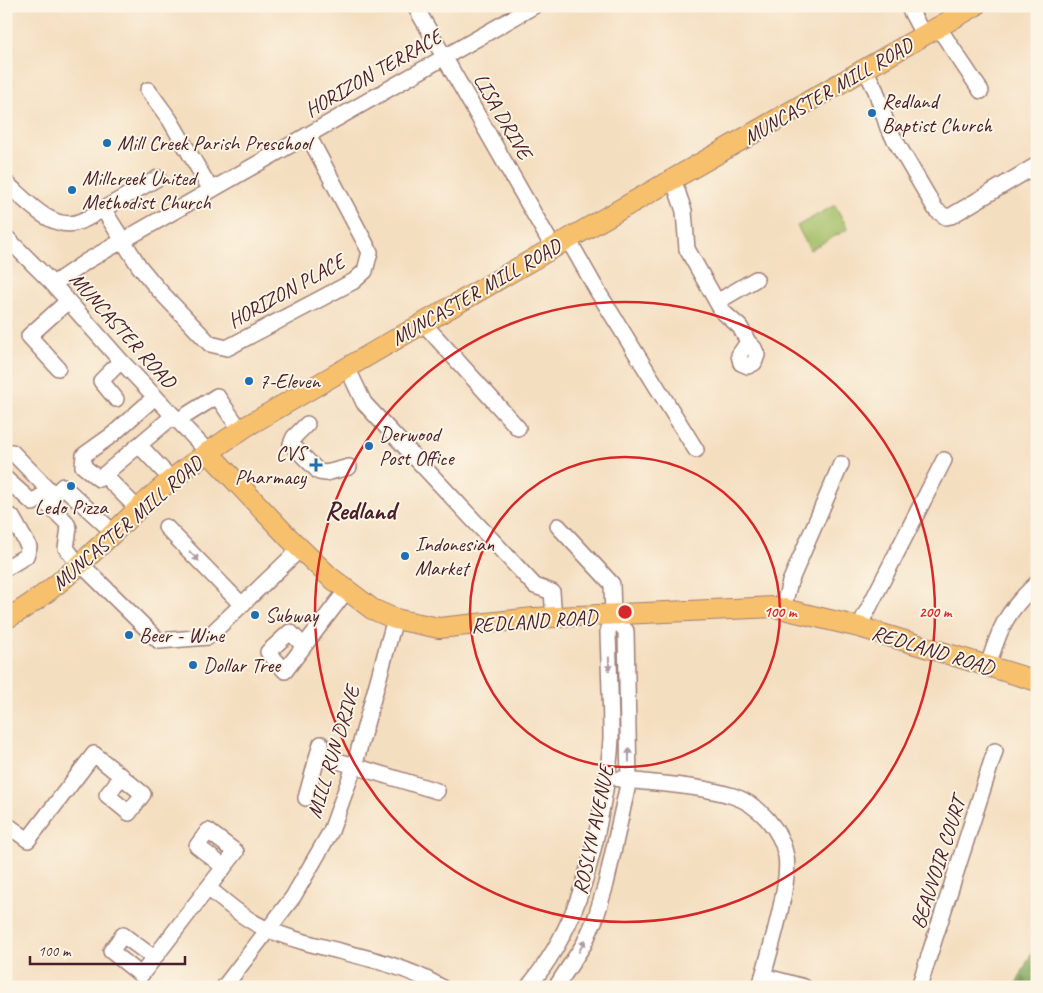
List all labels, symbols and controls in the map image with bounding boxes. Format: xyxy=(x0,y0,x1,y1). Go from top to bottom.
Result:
street label: HORIZON TERRACE xyxy=(300,22,448,123)
street label: MUNCASTER MILL ROAD xyxy=(738,31,919,150)
street label: LISA DRIVE xyxy=(468,68,539,166)
place label: Redland Baptist Church xyxy=(882,88,993,138)
marker: Redland Baptist Church xyxy=(866,107,878,119)
place label: Mill Creek Parish Preschool xyxy=(117,130,315,156)
marker: Mill Creek Parish Preschool xyxy=(101,137,113,149)
place label: Millcreek United Methodist Church xyxy=(82,165,211,215)
marker: Millcreek United Methodist Church xyxy=(66,184,78,196)
street label: MUNCASTER MILL ROAD xyxy=(386,232,567,351)
street label: HORIZON PLACE xyxy=(223,247,351,334)
street label: MUNCASTER ROAD xyxy=(64,266,183,395)
place label: 7-Eleven xyxy=(259,368,322,394)
marker: 7-Eleven xyxy=(243,375,255,387)
place label: Derwood Post Office xyxy=(379,421,456,471)
place label: CVS Pharmacy xyxy=(235,440,309,490)
marker: Derwood Post Office xyxy=(363,440,375,452)
street label: MUNCASTER MILL ROAD xyxy=(46,449,209,596)
marker: CVS Pharmacy xyxy=(310,459,322,471)
marker: Ledo Pizza xyxy=(65,480,77,492)
place label: Ledo Pizza xyxy=(35,494,109,520)
district label: Redland xyxy=(325,494,400,527)
place label: Indonesian Market xyxy=(415,531,495,581)
one-way arrow xyxy=(188,549,200,561)
marker: Indonesian Market xyxy=(399,550,411,562)
place label: Subway xyxy=(265,602,320,628)
street label: REDLAND ROAD xyxy=(470,603,600,638)
centre of rings xyxy=(616,603,634,621)
text: 100 m xyxy=(764,603,798,622)
text: 200 m xyxy=(919,603,953,622)
marker: Subway xyxy=(249,609,261,621)
street label: REDLAND ROAD xyxy=(869,619,999,681)
place label: Beer - Wine xyxy=(139,622,225,648)
marker: Beer - Wine xyxy=(123,629,135,641)
place label: Dollar Tree xyxy=(203,652,282,678)
one-way arrow xyxy=(605,656,613,672)
marker: Dollar Tree xyxy=(187,659,199,671)
street label: MILL RUN DRIVE xyxy=(301,680,366,821)
one-way arrow xyxy=(626,747,634,763)
street label: ROSLYN AVENUE xyxy=(567,761,620,897)
street label: BEAUVOIR COURT xyxy=(905,789,973,932)
scale bar xyxy=(30,933,185,965)
one-way arrow xyxy=(578,938,586,953)
text: 100 m xyxy=(38,942,72,961)

